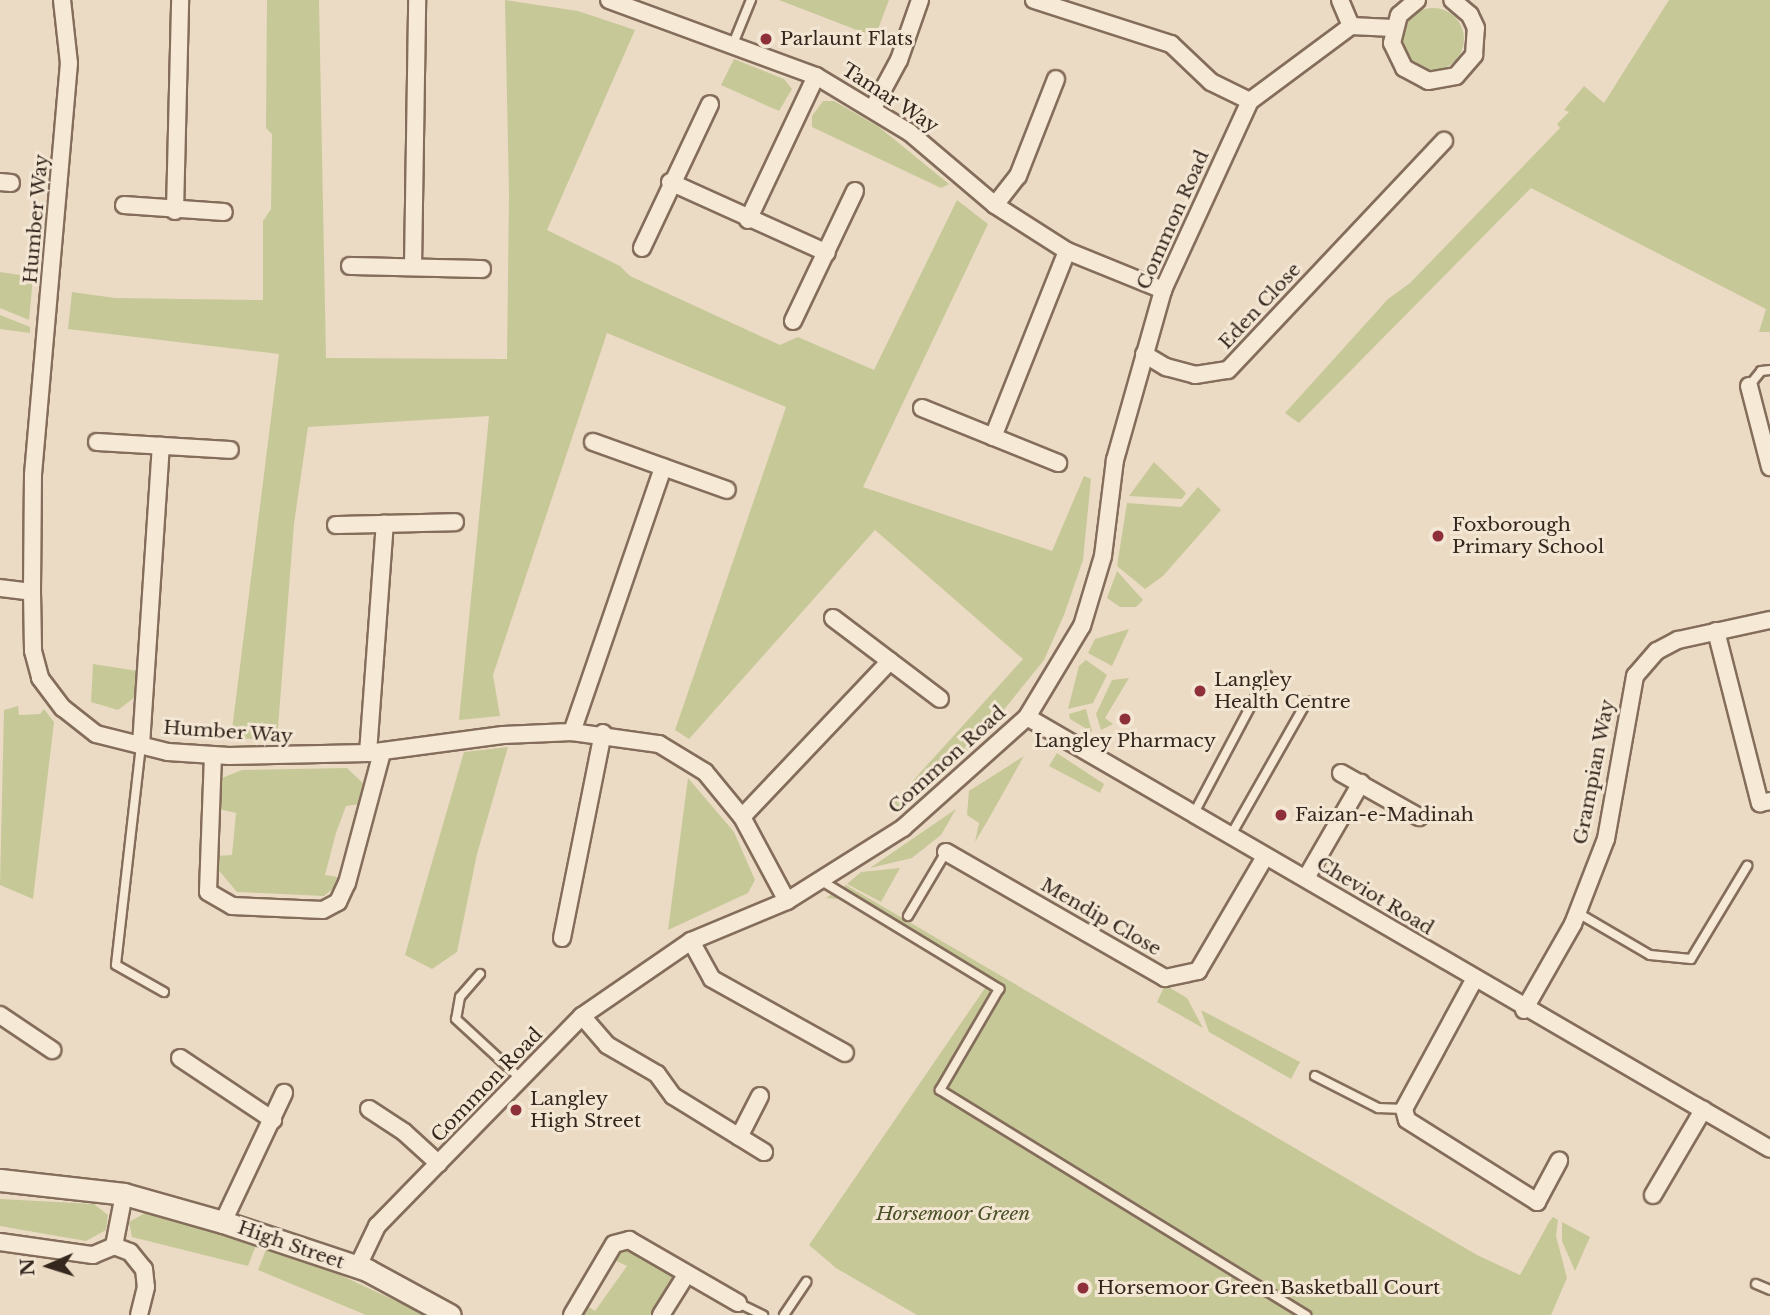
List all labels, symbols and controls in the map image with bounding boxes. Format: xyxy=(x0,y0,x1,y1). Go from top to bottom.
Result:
place label: Parlaunt Flats xyxy=(780,28,913,50)
marker: Parlaunt Flats xyxy=(758,31,774,47)
street label: Tamar Way xyxy=(837,58,943,138)
street label: Common Road xyxy=(1132,147,1214,293)
street label: Humber Way xyxy=(19,153,53,285)
street label: Eden Close xyxy=(1214,258,1306,354)
place label: Foxborough Primary School xyxy=(1452,514,1605,558)
marker: Foxborough Primary School xyxy=(1430,528,1446,544)
place label: Langley Health Centre xyxy=(1214,669,1351,713)
marker: Langley Health Centre xyxy=(1192,683,1208,699)
street label: Grampian Way xyxy=(1569,697,1619,847)
street label: Common Road xyxy=(884,701,1010,819)
marker: Langley Pharmacy xyxy=(1117,711,1133,727)
street label: Humber Way xyxy=(162,716,294,748)
place label: Langley Pharmacy xyxy=(1034,730,1216,752)
place label: Faizan-e-Madinah xyxy=(1295,804,1474,826)
marker: Faizan-e-Madinah xyxy=(1273,807,1289,823)
street label: Cheviot Road xyxy=(1312,852,1438,940)
street label: Mendip Close xyxy=(1037,873,1165,961)
street label: Common Road xyxy=(427,1023,547,1147)
place label: Langley High Street xyxy=(530,1088,641,1132)
marker: Langley High Street xyxy=(508,1102,524,1118)
park label: Horsemoor Green xyxy=(876,1203,1030,1225)
street label: High Street xyxy=(235,1216,347,1274)
north arrow xyxy=(14,1231,84,1301)
text: N xyxy=(16,1258,39,1277)
place label: Horsemoor Green Basketball Court xyxy=(1097,1277,1441,1299)
marker: Horsemoor Green Basketball Court xyxy=(1075,1280,1091,1296)

